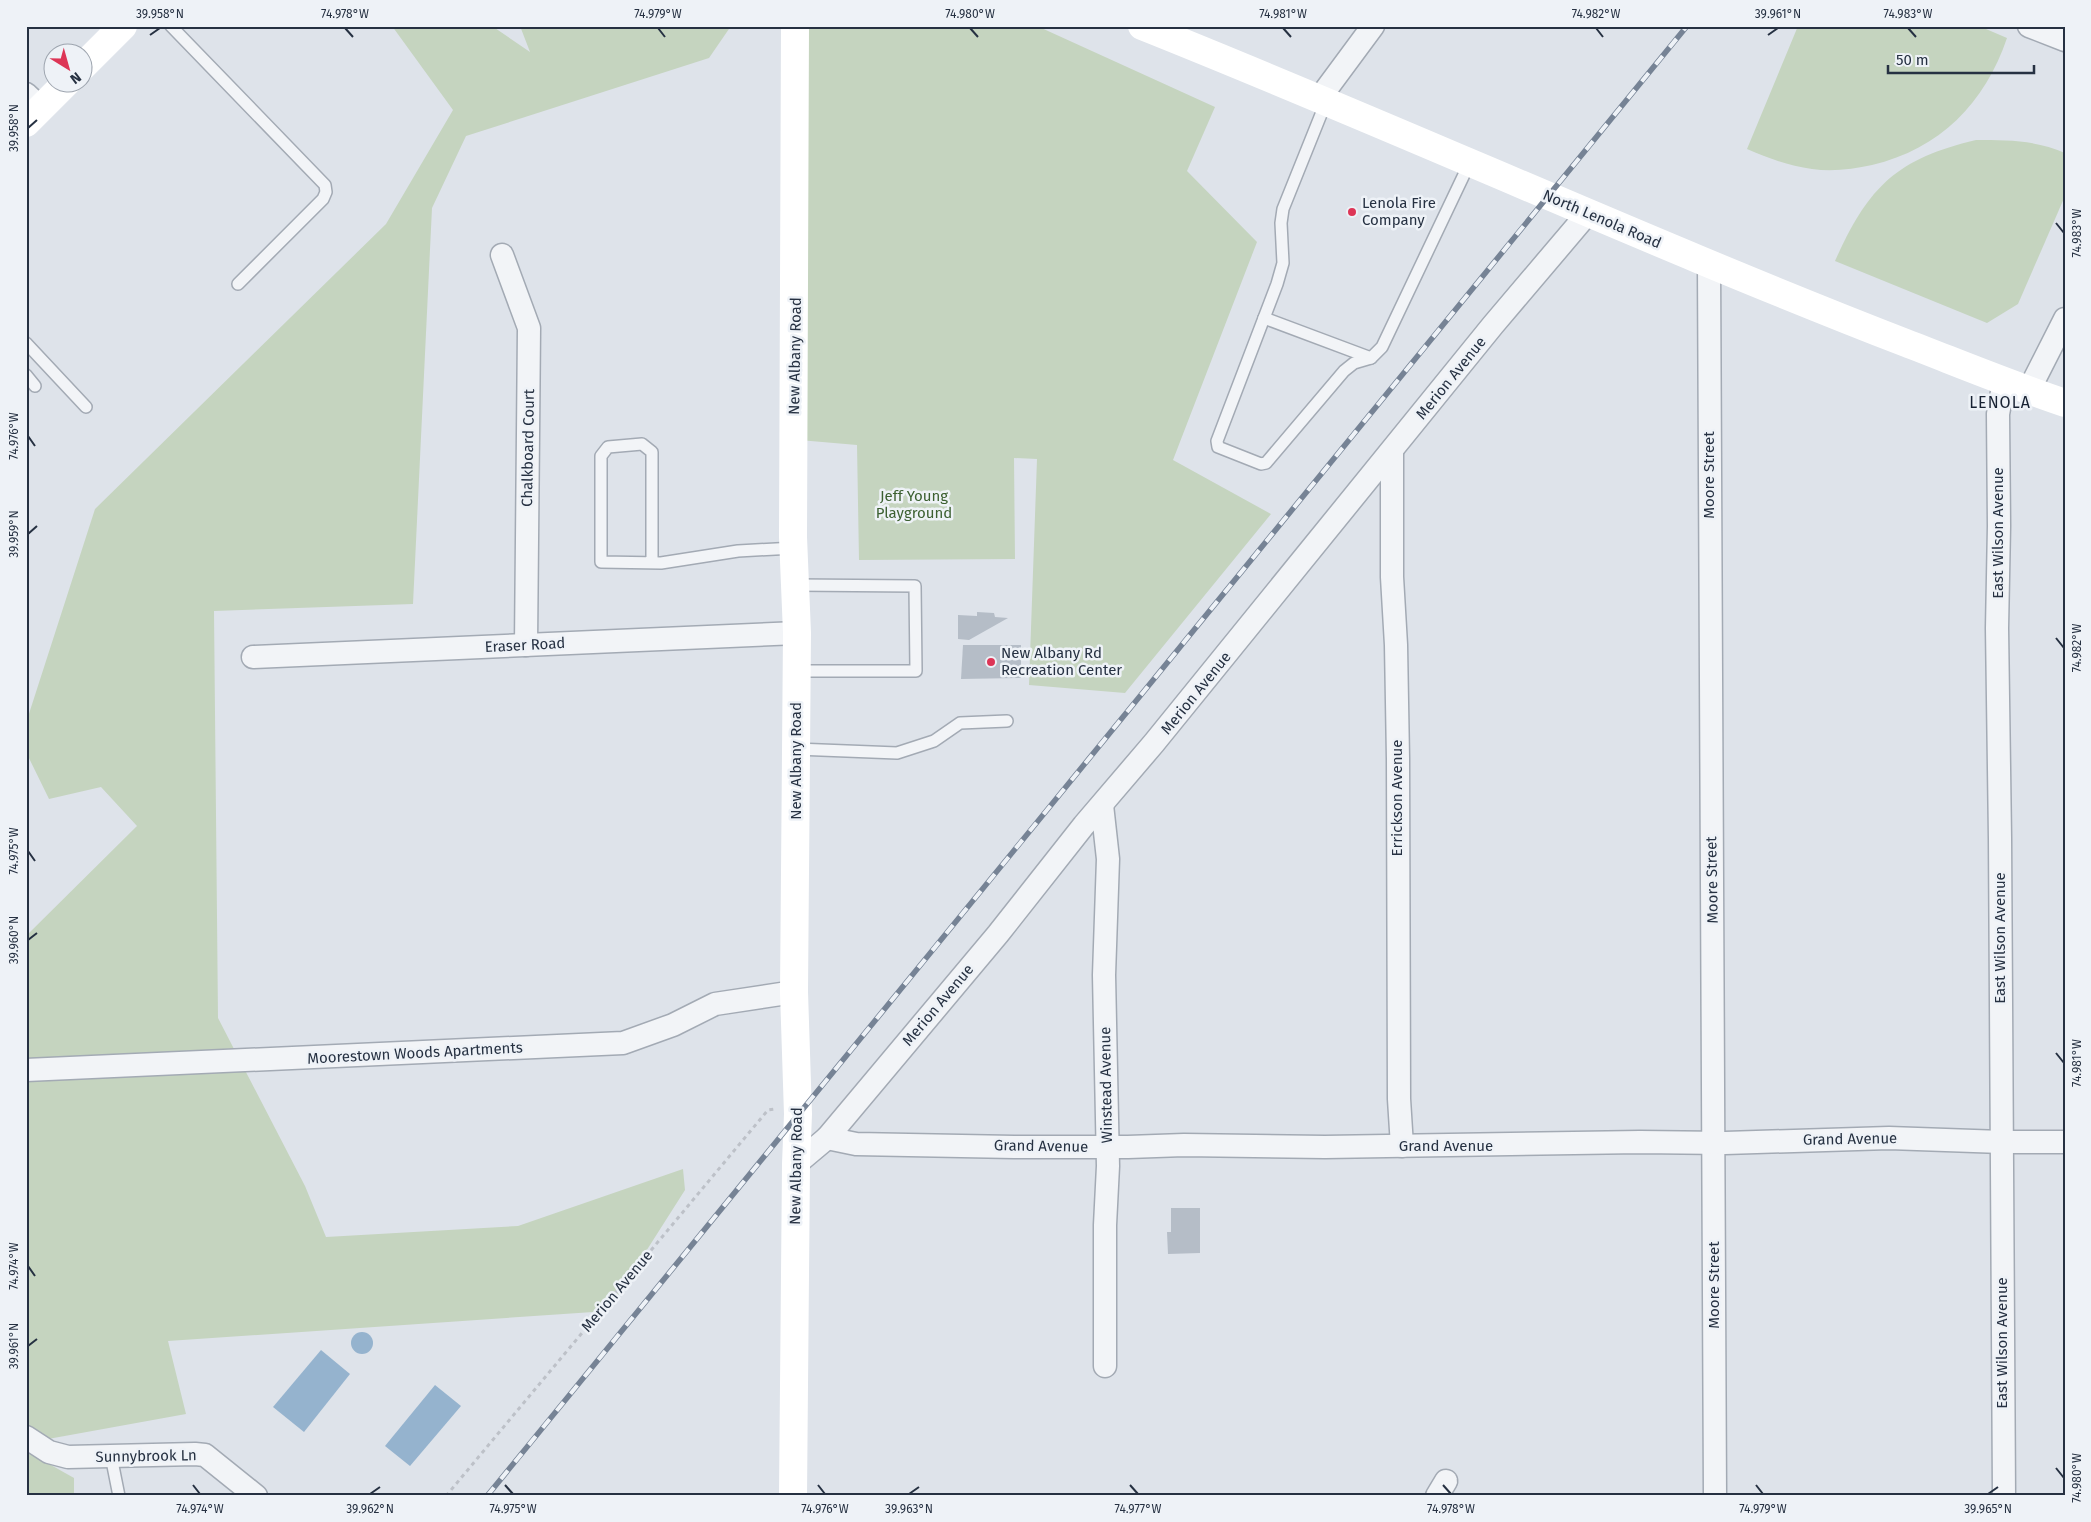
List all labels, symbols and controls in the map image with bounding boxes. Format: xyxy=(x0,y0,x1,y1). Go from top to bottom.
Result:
text: 39.958°N xyxy=(136,7,184,21)
text: 74.978°W xyxy=(321,7,369,21)
text: 74.979°W xyxy=(634,7,682,21)
text: 74.980°W xyxy=(945,7,995,21)
text: 74.981°W xyxy=(1259,7,1307,21)
text: 74.982°W xyxy=(1572,7,1620,21)
text: 39.961°N xyxy=(1755,7,1801,21)
text: 74.983°W xyxy=(1884,7,1933,21)
north arrow xyxy=(42,42,92,92)
scale bar xyxy=(1888,42,2035,74)
text: 50 m xyxy=(1896,51,1929,69)
text: N xyxy=(67,68,84,88)
text: 39.958°N xyxy=(7,104,21,152)
street label: North Lenola Road xyxy=(1540,186,1664,252)
place label: Lenola Fire Company xyxy=(1362,194,1436,229)
marker: Lenola Fire Company xyxy=(1346,206,1358,218)
text: 74.983°W xyxy=(2070,208,2084,257)
street label: New Albany Road xyxy=(785,297,805,415)
street label: Merion Avenue xyxy=(1412,333,1490,423)
street label: Chalkboard Court xyxy=(518,388,538,507)
district label: LENOLA xyxy=(1969,393,2031,412)
text: 74.976°W xyxy=(7,412,21,460)
street label: Moore Street xyxy=(1700,431,1718,519)
street label: East Wilson Avenue xyxy=(1989,467,2007,599)
park label: Jeff Young Playground xyxy=(876,487,952,522)
text: 39.959°N xyxy=(7,510,21,558)
text: 74.982°W xyxy=(2070,624,2084,672)
street label: Eraser Road xyxy=(484,634,566,656)
place label: New Albany Rd Recreation Center xyxy=(1001,644,1122,679)
street label: Merion Avenue xyxy=(1157,648,1235,738)
marker: New Albany Rd Recreation Center xyxy=(985,656,997,668)
street label: New Albany Road xyxy=(787,702,805,820)
street label: Errickson Avenue xyxy=(1388,740,1406,856)
text: 74.975°W xyxy=(7,827,21,875)
street label: Moore Street xyxy=(1702,836,1722,924)
street label: East Wilson Avenue xyxy=(1991,872,2009,1004)
text: 39.960°N xyxy=(7,916,21,964)
street label: Merion Avenue xyxy=(899,960,977,1050)
street label: Winstead Avenue xyxy=(1096,1027,1116,1143)
street label: Moorestown Woods Apartments xyxy=(307,1038,523,1068)
text: 74.981°W xyxy=(2070,1039,2084,1087)
street label: New Albany Road xyxy=(786,1107,806,1225)
street label: Grand Avenue xyxy=(1803,1129,1897,1149)
street label: Grand Avenue xyxy=(994,1136,1088,1156)
street label: Grand Avenue xyxy=(1399,1137,1493,1155)
street label: Moore Street xyxy=(1705,1241,1723,1329)
text: 74.974°W xyxy=(7,1242,21,1290)
street label: Merion Avenue xyxy=(578,1246,656,1336)
street label: East Wilson Avenue xyxy=(1993,1277,2011,1409)
text: 39.961°N xyxy=(7,1323,21,1369)
street label: Sunnybrook Ln xyxy=(95,1446,197,1466)
text: 74.980°W xyxy=(2070,1453,2084,1503)
text: 74.974°W xyxy=(176,1502,224,1516)
text: 39.962°N xyxy=(346,1502,394,1516)
text: 74.975°W xyxy=(489,1502,537,1516)
text: 74.976°W xyxy=(801,1502,849,1516)
text: 39.963°N xyxy=(885,1502,933,1516)
text: 74.977°W xyxy=(1115,1502,1162,1516)
text: 74.978°W xyxy=(1427,1502,1475,1516)
text: 74.979°W xyxy=(1739,1502,1787,1516)
text: 39.965°N xyxy=(1964,1502,2012,1516)

